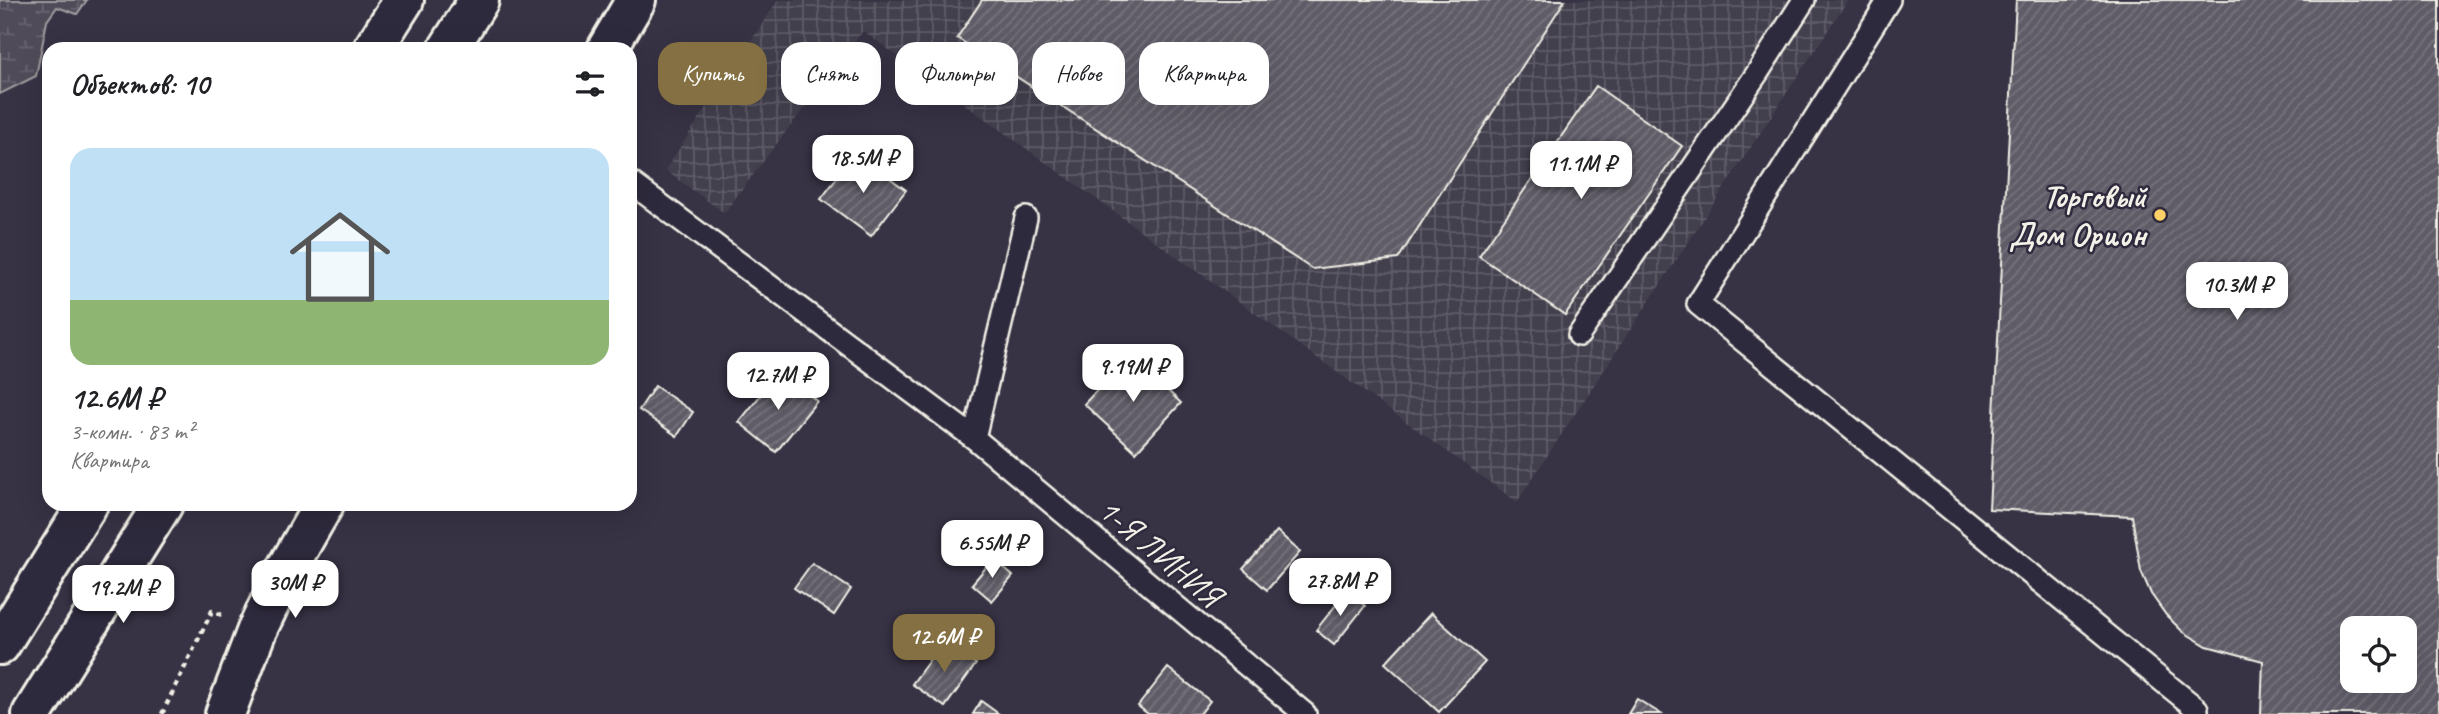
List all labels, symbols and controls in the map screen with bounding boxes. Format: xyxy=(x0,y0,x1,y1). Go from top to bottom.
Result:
chip: Купить xyxy=(658,42,767,105)
chip: Снять xyxy=(781,42,881,105)
chip: Фильтры xyxy=(895,42,1018,105)
chip: Новое xyxy=(1032,42,1125,105)
chip: Квартира xyxy=(1139,42,1269,105)
text: Объектов: 10 xyxy=(70,65,209,103)
icon: filters xyxy=(571,65,609,103)
pin: 18.5M ₽ xyxy=(798,136,928,195)
pin: 11.1M ₽ xyxy=(1516,142,1646,201)
text: 18.5M ₽ xyxy=(828,143,898,172)
text: 11.1M ₽ xyxy=(1546,149,1616,178)
place label: Торговый Дом Орион xyxy=(2009,175,2148,255)
icon: home xyxy=(277,194,403,320)
marker: Торговый Дом Орион xyxy=(2152,207,2168,223)
pin: 10.3M ₽ xyxy=(2172,262,2302,322)
text: 10.3M ₽ xyxy=(2202,270,2272,299)
pin: 9.19M ₽ xyxy=(1068,344,1198,404)
pin: 12.7M ₽ xyxy=(713,352,843,412)
text: 9.19M ₽ xyxy=(1098,352,1168,381)
text: 12.7M ₽ xyxy=(743,360,813,389)
text: 12.6M ₽ xyxy=(70,379,162,417)
text: 3-комн. · 83 m² xyxy=(70,417,194,446)
text: Квартира xyxy=(70,446,148,475)
street label: 1-Я ЛИНИЯ xyxy=(1090,488,1234,619)
pin: 6.55M ₽ xyxy=(927,520,1057,580)
text: 6.55M ₽ xyxy=(957,528,1027,557)
pin: 27.8M ₽ xyxy=(1275,558,1405,618)
pin: 30M ₽ xyxy=(246,560,344,620)
pin: 19.2M ₽ xyxy=(58,566,188,625)
text: 27.8M ₽ xyxy=(1305,566,1375,595)
text: 30M ₽ xyxy=(268,568,322,597)
text: 19.2M ₽ xyxy=(88,573,158,602)
pin: 12.6M ₽ xyxy=(879,614,1009,674)
map controls xyxy=(2340,616,2417,693)
button: locate xyxy=(2340,616,2417,693)
text: 12.6M ₽ xyxy=(909,622,979,651)

